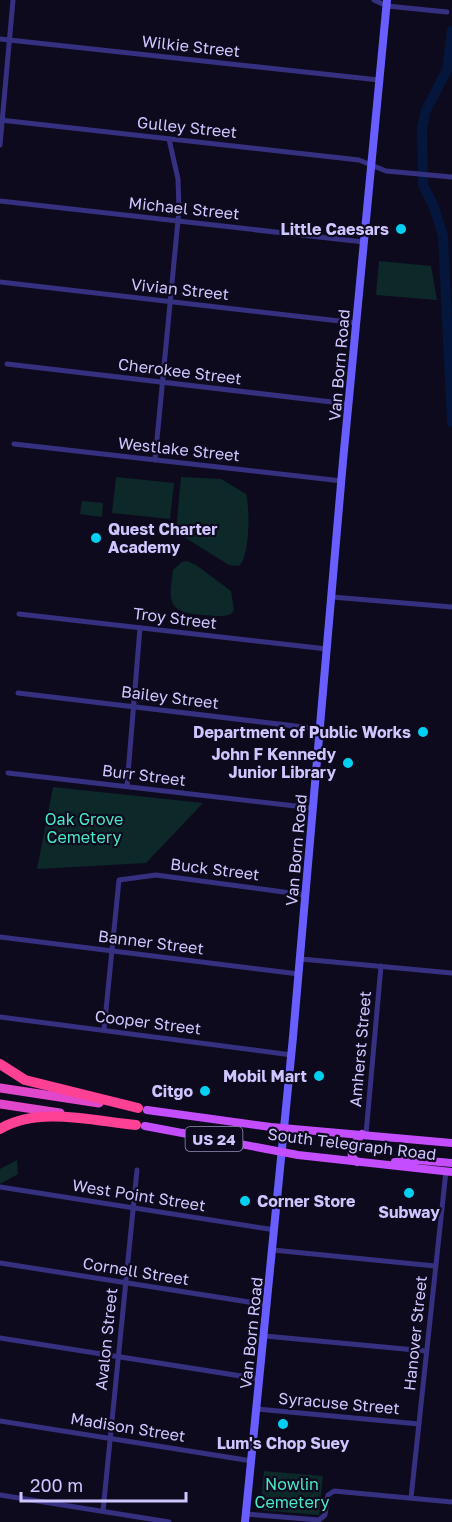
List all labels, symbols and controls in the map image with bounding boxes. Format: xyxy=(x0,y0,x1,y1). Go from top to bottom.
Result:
street label: Wilkie Street xyxy=(141,31,241,61)
street label: Gulley Street xyxy=(136,112,238,142)
street label: Michael Street xyxy=(128,192,240,224)
place label: Little Caesars xyxy=(281,219,389,239)
marker: Little Caesars xyxy=(394,222,408,236)
street label: Vivian Street xyxy=(130,274,230,304)
street label: Van Born Road xyxy=(324,308,354,422)
street label: Cherokee Street xyxy=(117,353,243,389)
street label: Westlake Street xyxy=(117,433,241,465)
place label: Quest Charter Academy xyxy=(108,519,218,557)
marker: Quest Charter Academy xyxy=(89,531,103,545)
street label: Troy Street xyxy=(132,603,218,633)
street label: Bailey Street xyxy=(120,681,220,713)
place label: Department of Public Works xyxy=(193,722,411,742)
marker: Department of Public Works xyxy=(416,725,430,739)
place label: John F Kennedy Junior Library xyxy=(211,744,336,782)
marker: John F Kennedy Junior Library xyxy=(341,756,355,770)
street label: Burr Street xyxy=(101,760,187,790)
street label: Van Born Road xyxy=(281,793,311,907)
park label: Oak Grove Cemetery xyxy=(45,809,123,847)
street label: Buck Street xyxy=(169,854,261,884)
street label: Banner Street xyxy=(97,926,205,958)
street label: Amherst Street xyxy=(345,990,375,1108)
street label: Cooper Street xyxy=(94,1006,202,1038)
place label: Mobil Mart xyxy=(223,1066,307,1086)
marker: Mobil Mart xyxy=(312,1069,326,1083)
place label: Citgo xyxy=(151,1081,193,1101)
marker: Citgo xyxy=(198,1084,212,1098)
street label: South Telegraph Road xyxy=(267,1124,437,1164)
road number: US 24 xyxy=(186,1127,242,1151)
street label: West Point Street xyxy=(71,1175,207,1215)
marker: Subway xyxy=(402,1186,416,1200)
place label: Corner Store xyxy=(257,1191,356,1211)
marker: Corner Store xyxy=(238,1194,252,1208)
place label: Subway xyxy=(378,1202,440,1222)
street label: Cornell Street xyxy=(81,1253,191,1289)
street label: Hanover Street xyxy=(399,1274,431,1392)
street label: Van Born Road xyxy=(235,1276,267,1390)
street label: Avalon Street xyxy=(91,1287,121,1391)
street label: Syracuse Street xyxy=(278,1388,400,1418)
street label: Madison Street xyxy=(69,1408,187,1446)
marker: Lum's Chop Suey xyxy=(276,1417,290,1431)
place label: Lum's Chop Suey xyxy=(217,1433,350,1453)
scale bar xyxy=(21,1465,186,1503)
text: 200 m xyxy=(30,1474,83,1496)
park label: Nowlin Cemetery xyxy=(255,1474,330,1512)

